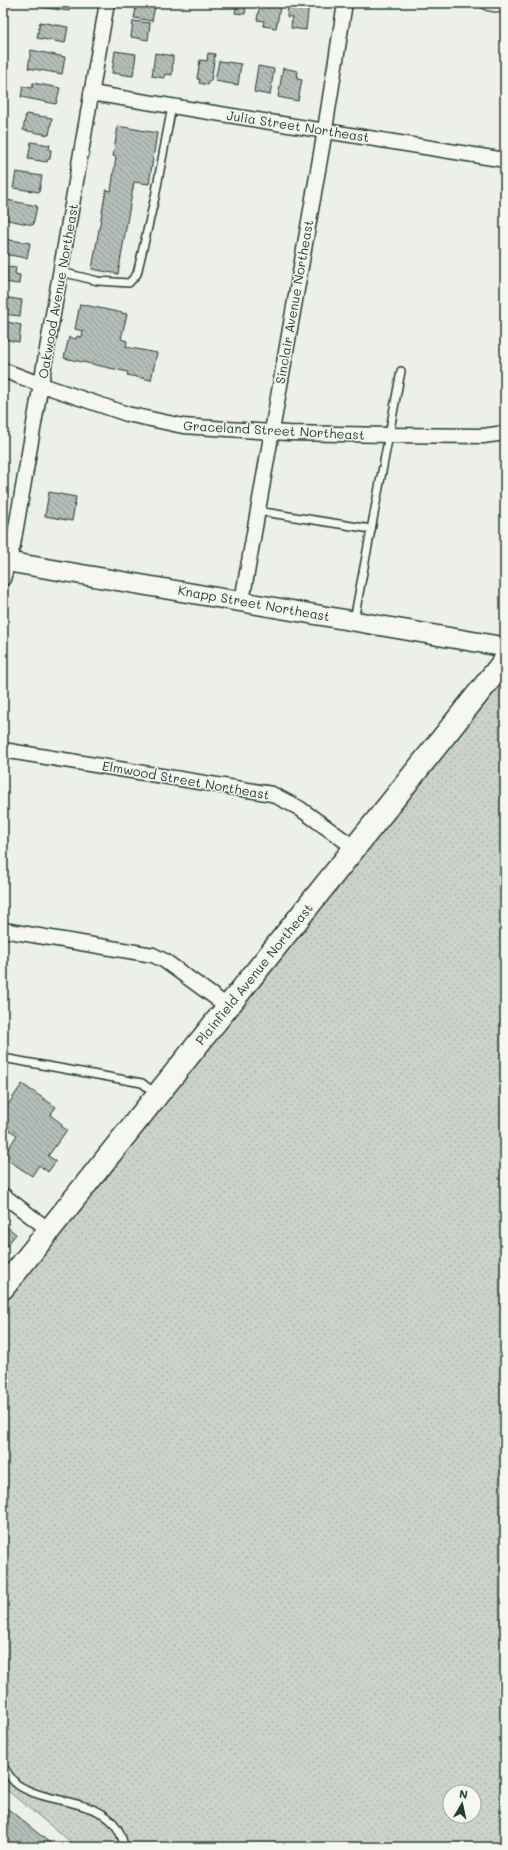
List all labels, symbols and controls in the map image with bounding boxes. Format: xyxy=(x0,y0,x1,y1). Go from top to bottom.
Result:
street label: Julia Street Northeast xyxy=(225,106,371,145)
street label: Oakwood Avenue Northeast xyxy=(34,202,81,380)
street label: Sinclair Avenue Northeast xyxy=(271,218,316,385)
street label: Graceland Street Northeast xyxy=(183,416,365,443)
street label: Knapp Street Northeast xyxy=(177,581,332,624)
street label: Elmwood Street Northeast xyxy=(101,756,271,803)
street label: Plainfield Avenue Northeast xyxy=(191,899,316,1048)
north arrow xyxy=(442,1784,482,1824)
text: N xyxy=(458,1786,469,1802)

